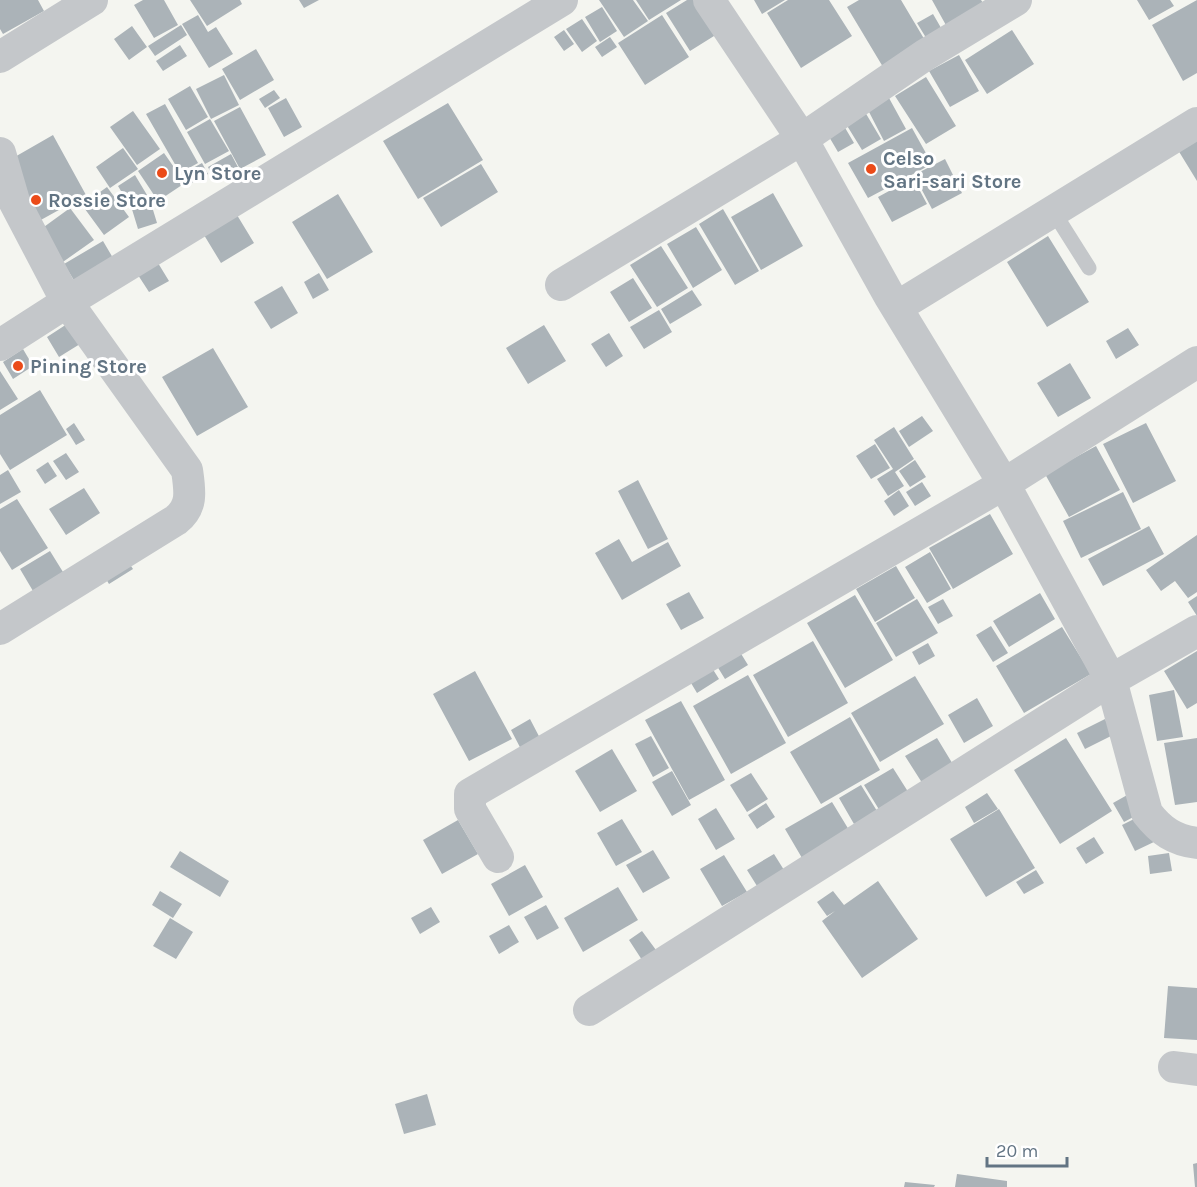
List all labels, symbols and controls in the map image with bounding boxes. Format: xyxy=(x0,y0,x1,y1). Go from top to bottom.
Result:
place label: Celso Sari-sari Store xyxy=(883,147,1021,193)
place label: Lyn Store xyxy=(174,162,261,185)
marker: Celso Sari-sari Store xyxy=(864,162,878,176)
marker: Lyn Store xyxy=(155,166,169,180)
place label: Rossie Store xyxy=(48,189,166,212)
marker: Rossie Store xyxy=(29,193,43,207)
place label: Pining Store xyxy=(30,355,147,378)
marker: Pining Store xyxy=(11,359,25,373)
scale bar xyxy=(987,1130,1066,1168)
text: 20 m xyxy=(996,1140,1038,1162)

